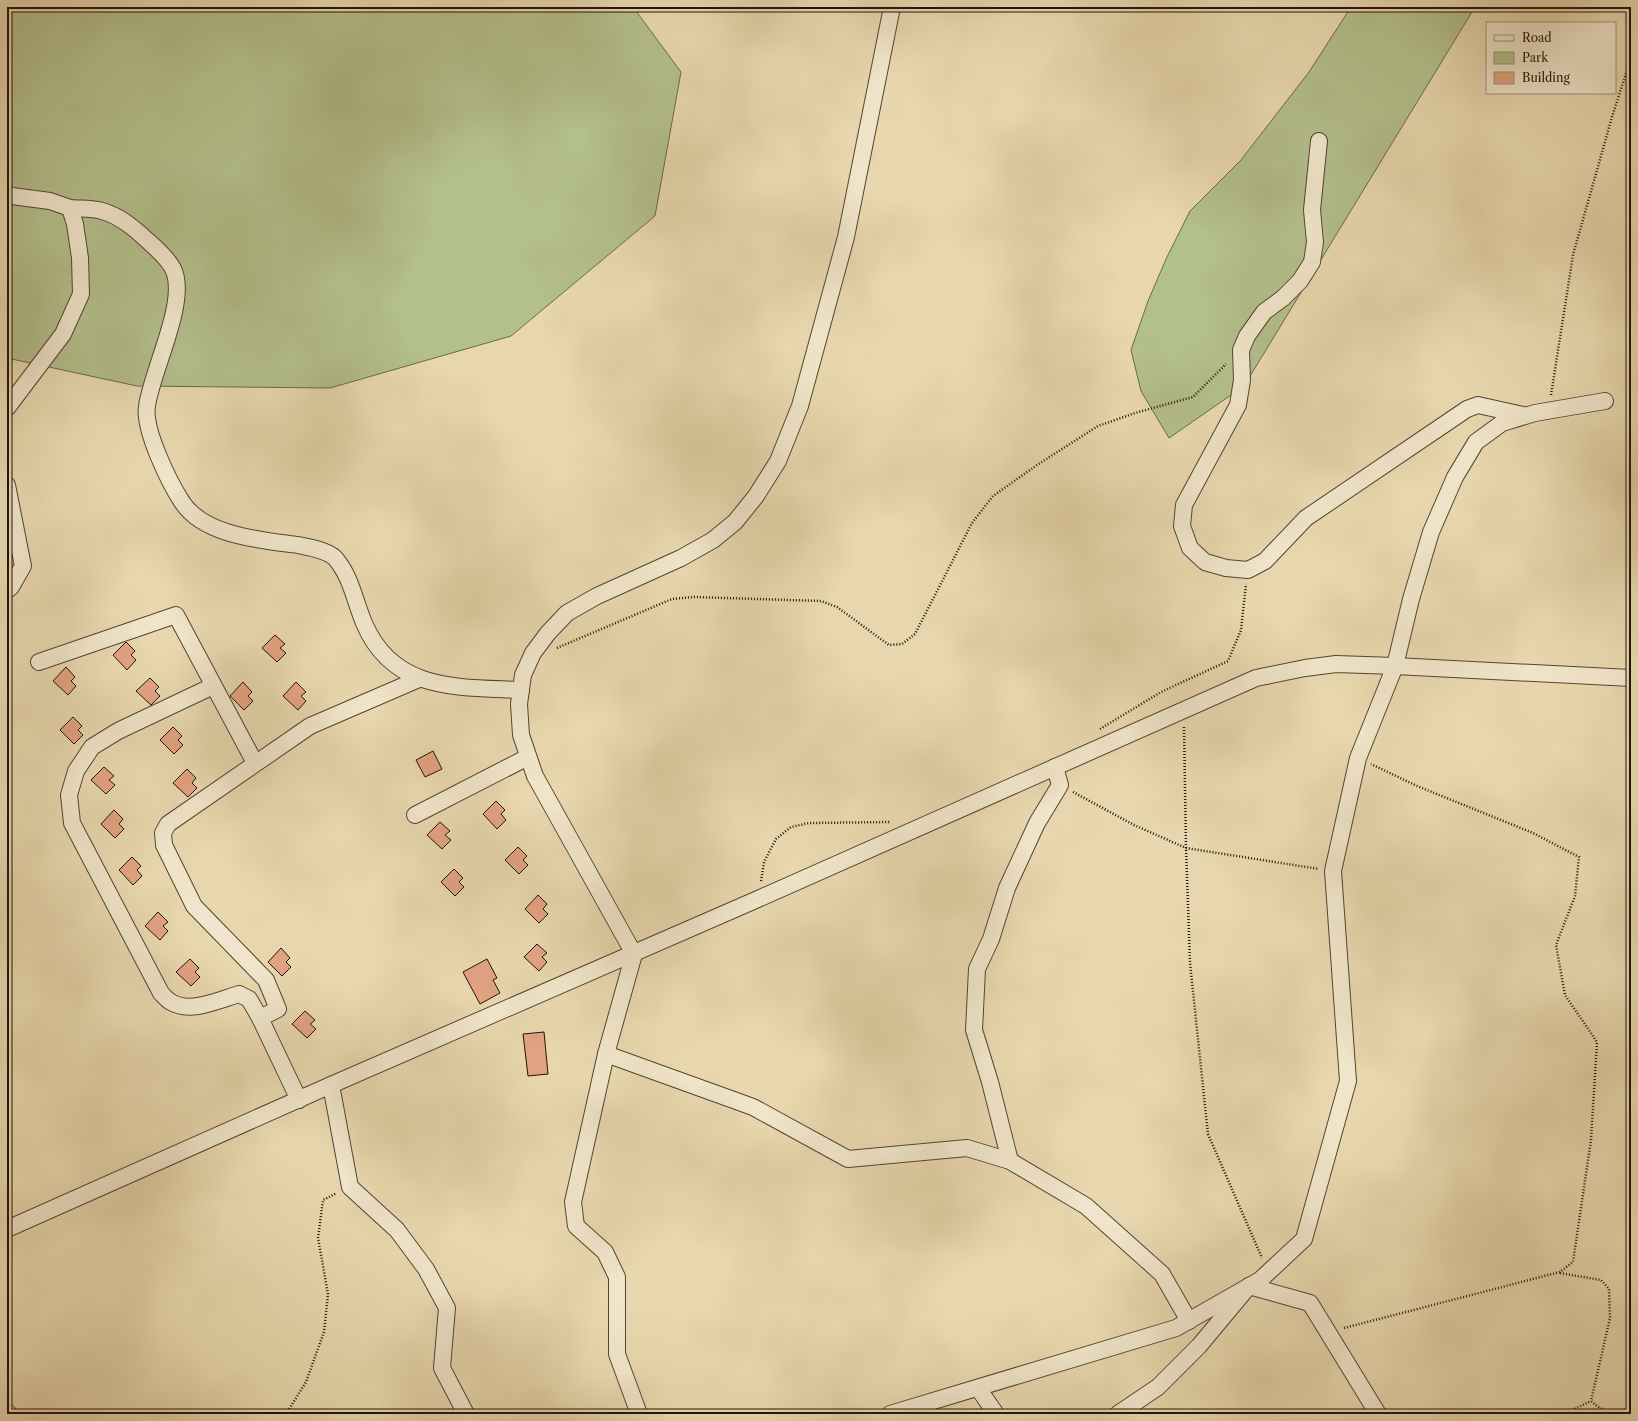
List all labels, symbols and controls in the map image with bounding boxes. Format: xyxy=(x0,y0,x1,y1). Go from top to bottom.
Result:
legend xyxy=(1486,22,1616,94)
text: Road xyxy=(1522,30,1552,45)
text: Park xyxy=(1522,50,1549,65)
text: Building xyxy=(1522,70,1570,85)

